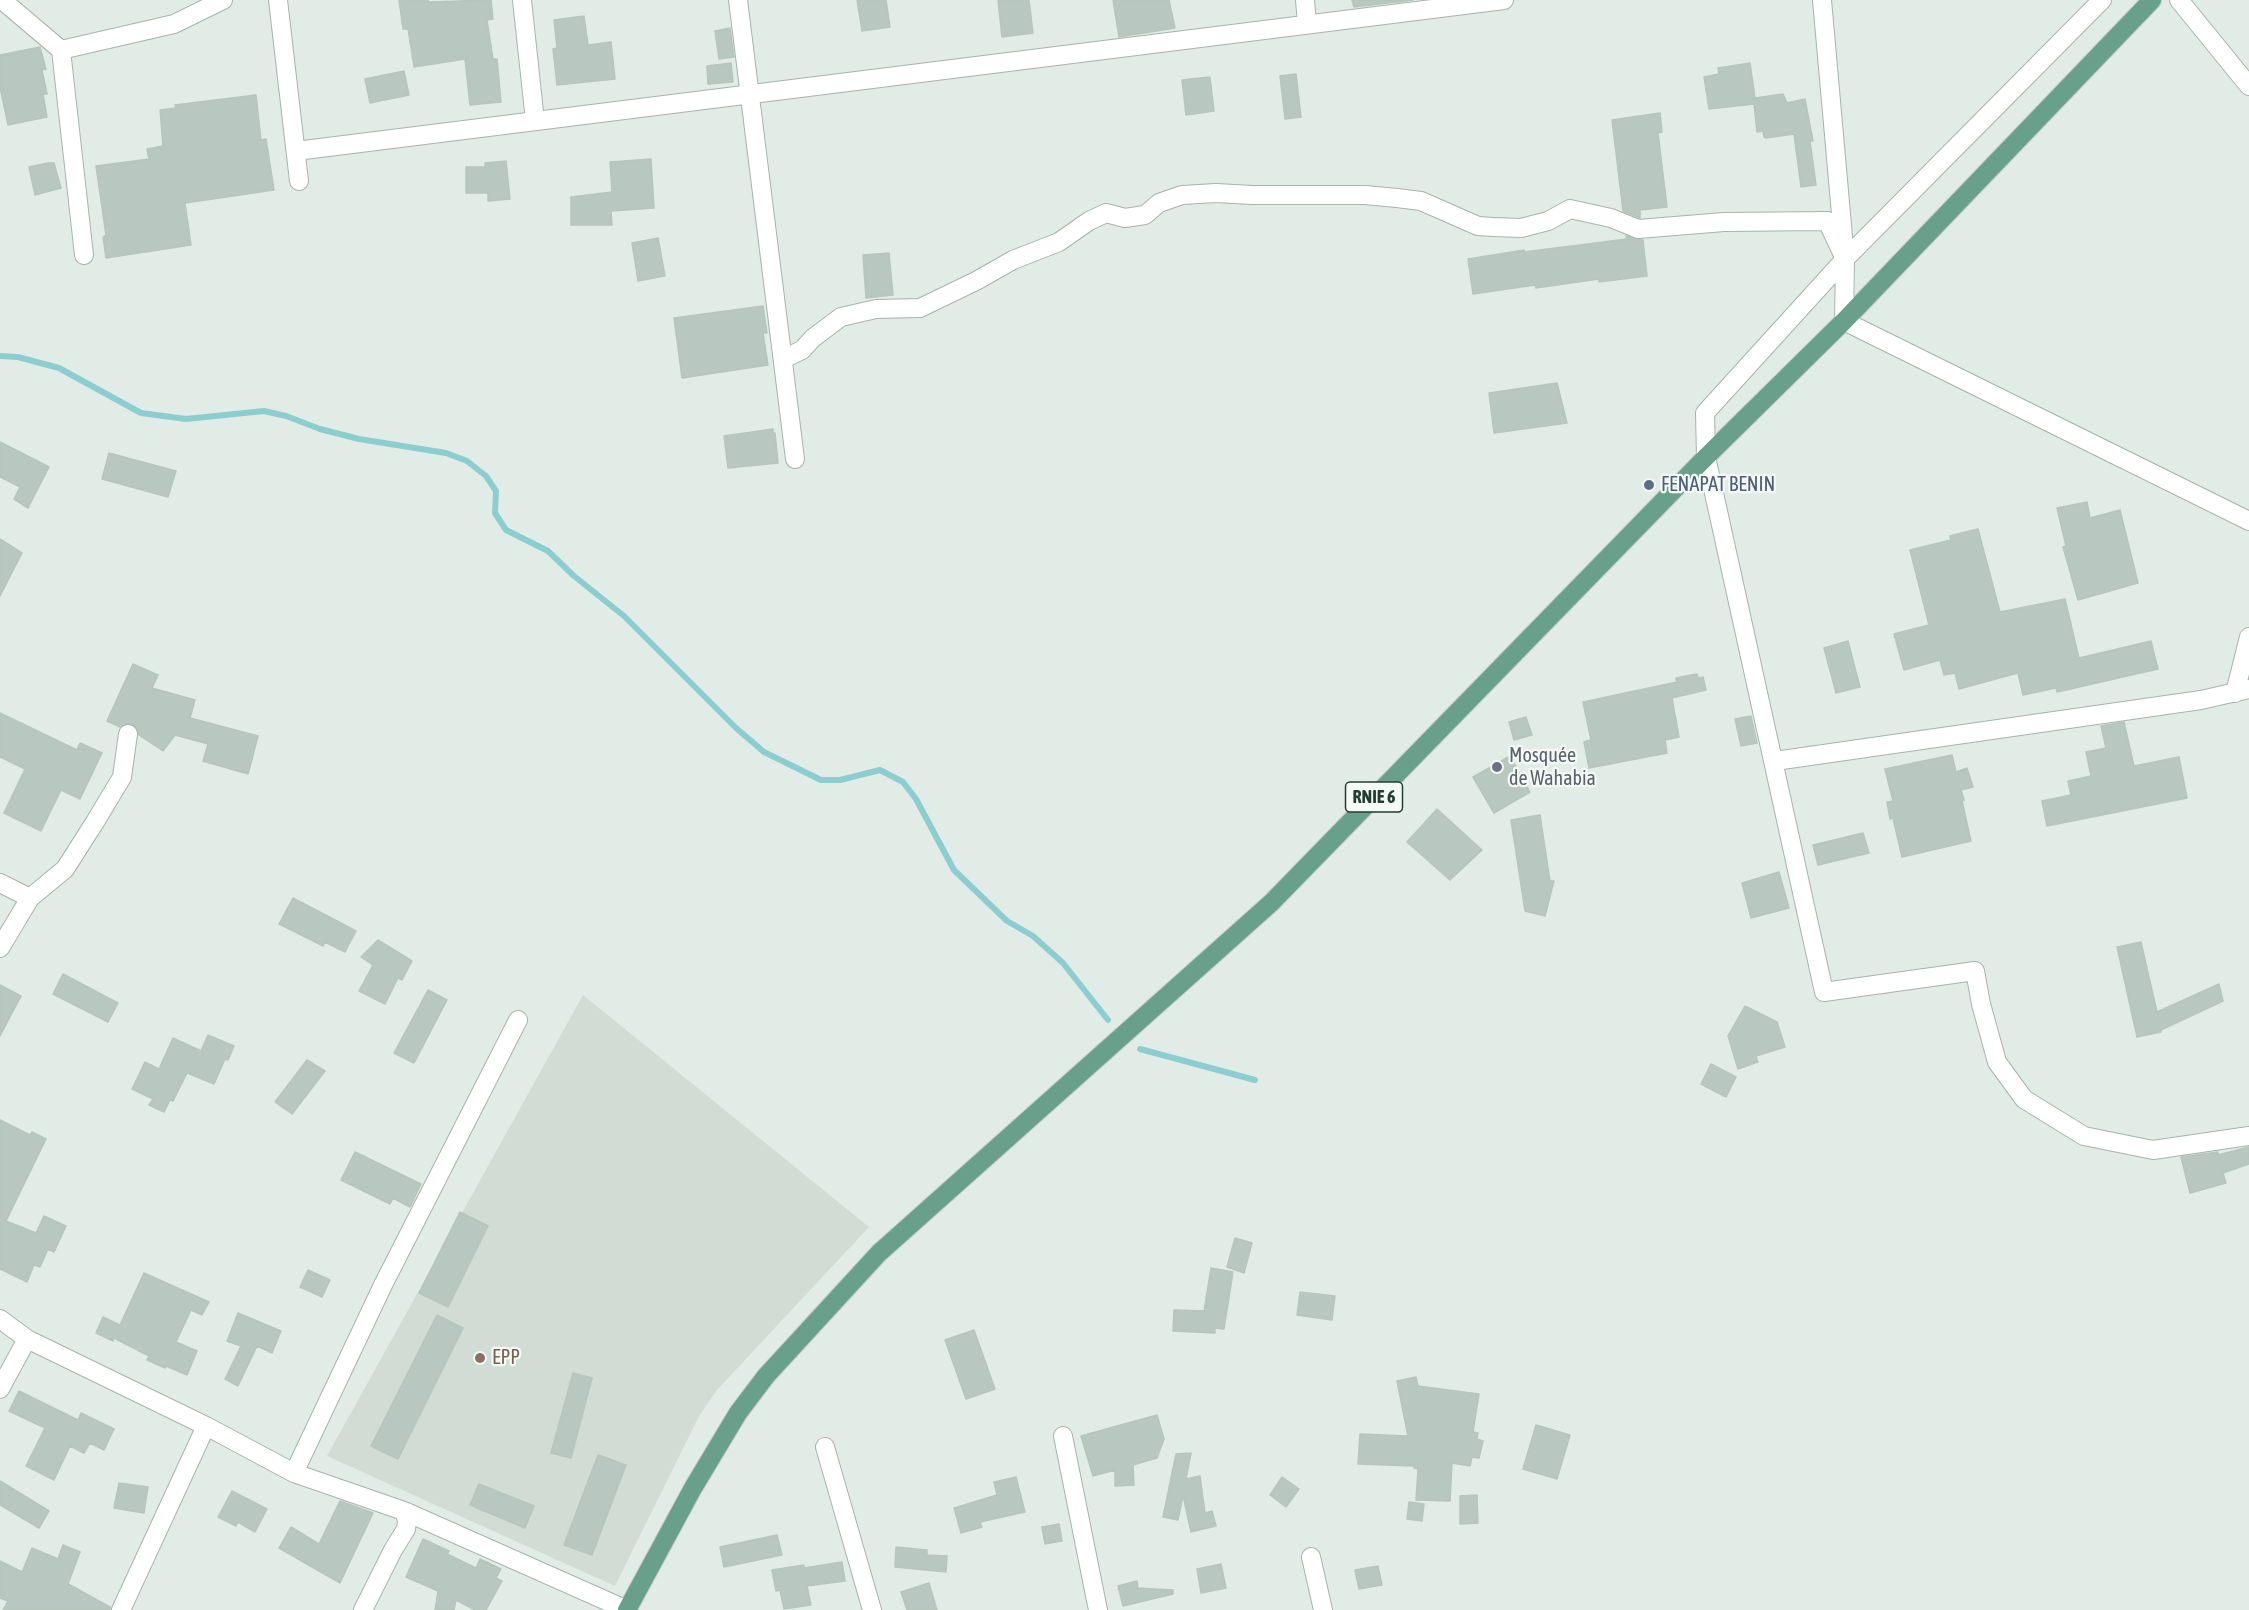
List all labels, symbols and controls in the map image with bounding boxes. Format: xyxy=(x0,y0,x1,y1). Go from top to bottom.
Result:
place label: FENAPAT BENIN xyxy=(1661,473,1775,497)
marker: FENAPAT BENIN xyxy=(1642,478,1656,492)
place label: Mosquée de Wahabia xyxy=(1509,744,1596,791)
marker: Mosquée de Wahabia xyxy=(1490,760,1504,774)
road number: RNIE 6 xyxy=(1346,782,1402,812)
place label: EPP xyxy=(492,1346,520,1370)
marker: EPP xyxy=(473,1351,487,1365)

